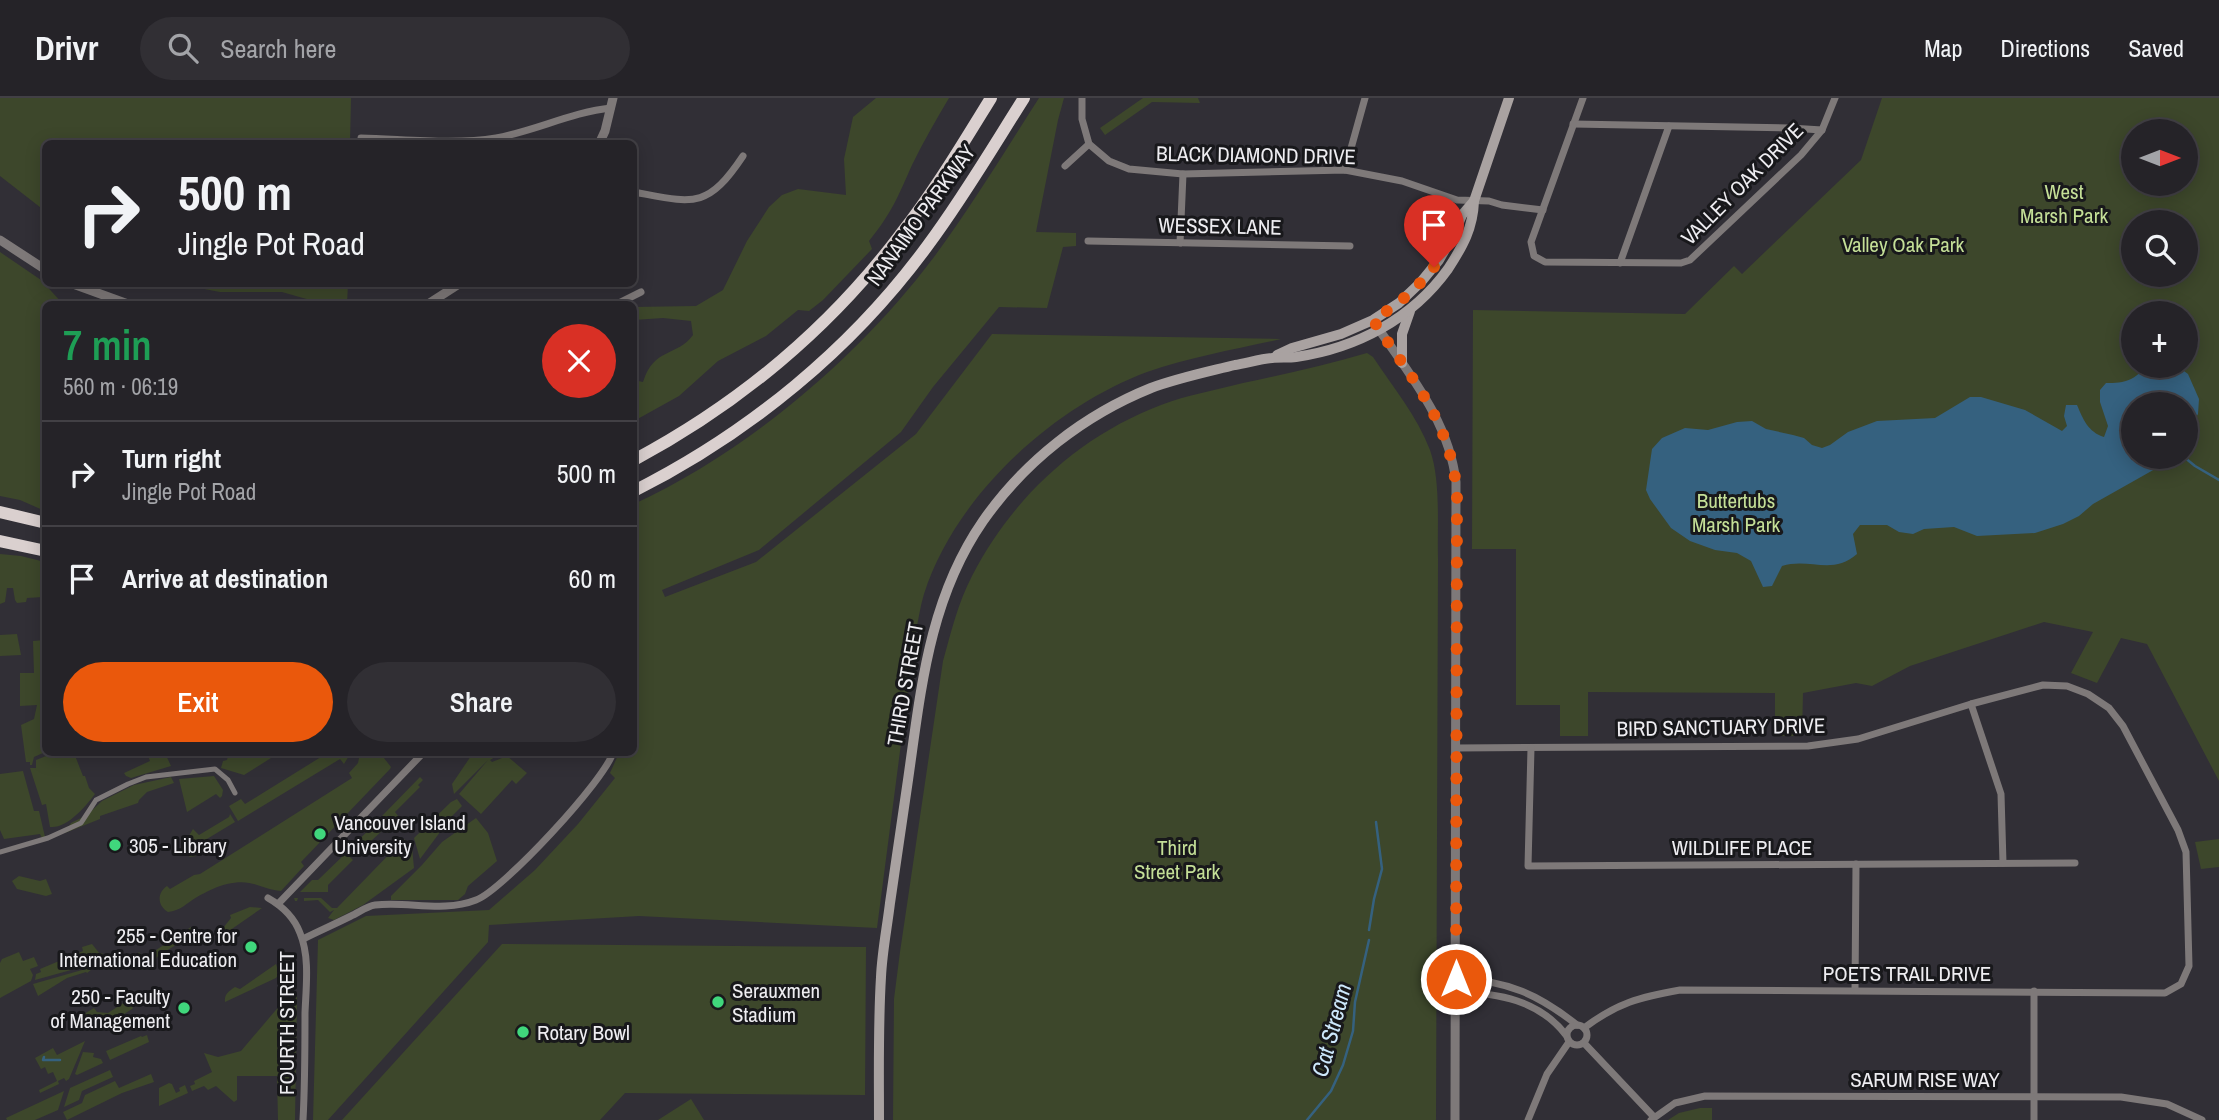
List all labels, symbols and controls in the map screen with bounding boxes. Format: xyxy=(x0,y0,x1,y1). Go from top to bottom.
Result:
search box xyxy=(140,17,630,80)
text: Drivr xyxy=(35,26,98,70)
icon: search xyxy=(164,29,202,67)
text: Search here xyxy=(220,31,336,66)
text: Map xyxy=(1924,32,1962,64)
text: Directions xyxy=(2000,32,2090,64)
text: Saved xyxy=(2128,32,2184,64)
street label: VALLEY OAK DRIVE xyxy=(1674,116,1810,252)
north arrow xyxy=(2121,119,2198,196)
map controls xyxy=(2121,119,2198,469)
street label: NANAIMO PARKWAY xyxy=(860,138,982,292)
street label: BLACK DIAMOND DRIVE xyxy=(1156,139,1356,171)
text: 500 m xyxy=(178,159,292,225)
icon: right xyxy=(63,168,154,259)
park label: West Marsh Park xyxy=(2020,177,2108,230)
pin xyxy=(1404,195,1464,267)
icon: arrive xyxy=(1415,206,1453,244)
street label: WESSEX LANE xyxy=(1158,210,1282,242)
button: search xyxy=(2121,210,2198,287)
text: Jingle Pot Road xyxy=(178,222,365,265)
park label: Valley Oak Park xyxy=(1842,230,1964,259)
button: + xyxy=(2121,301,2198,378)
text: 7 min xyxy=(63,317,152,373)
button: close xyxy=(542,324,616,398)
text: 560 m · 06:19 xyxy=(63,371,178,402)
button: − xyxy=(2121,392,2198,469)
text: Turn right xyxy=(122,441,221,476)
icon: right xyxy=(63,455,101,493)
text: 500 m xyxy=(557,456,616,491)
text: Jingle Pot Road xyxy=(122,476,256,507)
park label: Buttertubs Marsh Park xyxy=(1692,486,1780,539)
icon: arrive xyxy=(63,560,101,598)
text: Arrive at destination xyxy=(122,561,328,596)
text: 60 m xyxy=(569,561,616,596)
street label: THIRD STREET xyxy=(880,619,930,748)
button: Exit xyxy=(63,662,333,742)
button: Share xyxy=(347,662,616,742)
street label: BIRD SANCTUARY DRIVE xyxy=(1616,711,1826,743)
place label: Vancouver Island University xyxy=(334,808,466,861)
marker: Vancouver Island University xyxy=(312,826,328,842)
place label: 305 - Library xyxy=(129,831,227,860)
park label: Third Street Park xyxy=(1134,833,1220,886)
street label: WILDLIFE PLACE xyxy=(1672,833,1812,862)
marker: 305 - Library xyxy=(107,837,123,853)
place label: 255 - Centre for International Education xyxy=(59,921,237,974)
marker: 255 - Centre for International Education xyxy=(243,939,259,955)
position arrow xyxy=(1419,942,1493,1016)
street label: FOURTH STREET xyxy=(272,950,301,1095)
street label: POETS TRAIL DRIVE xyxy=(1823,959,1991,988)
place label: Serauxmen Stadium xyxy=(732,976,820,1029)
water label: Cat Stream xyxy=(1304,980,1358,1080)
place label: 250 - Faculty of Management xyxy=(50,982,170,1035)
marker: Serauxmen Stadium xyxy=(710,994,726,1010)
marker: 250 - Faculty of Management xyxy=(176,1000,192,1016)
place label: Rotary Bowl xyxy=(537,1018,630,1047)
marker: Rotary Bowl xyxy=(515,1024,531,1040)
street label: SARUM RISE WAY xyxy=(1850,1065,2000,1094)

